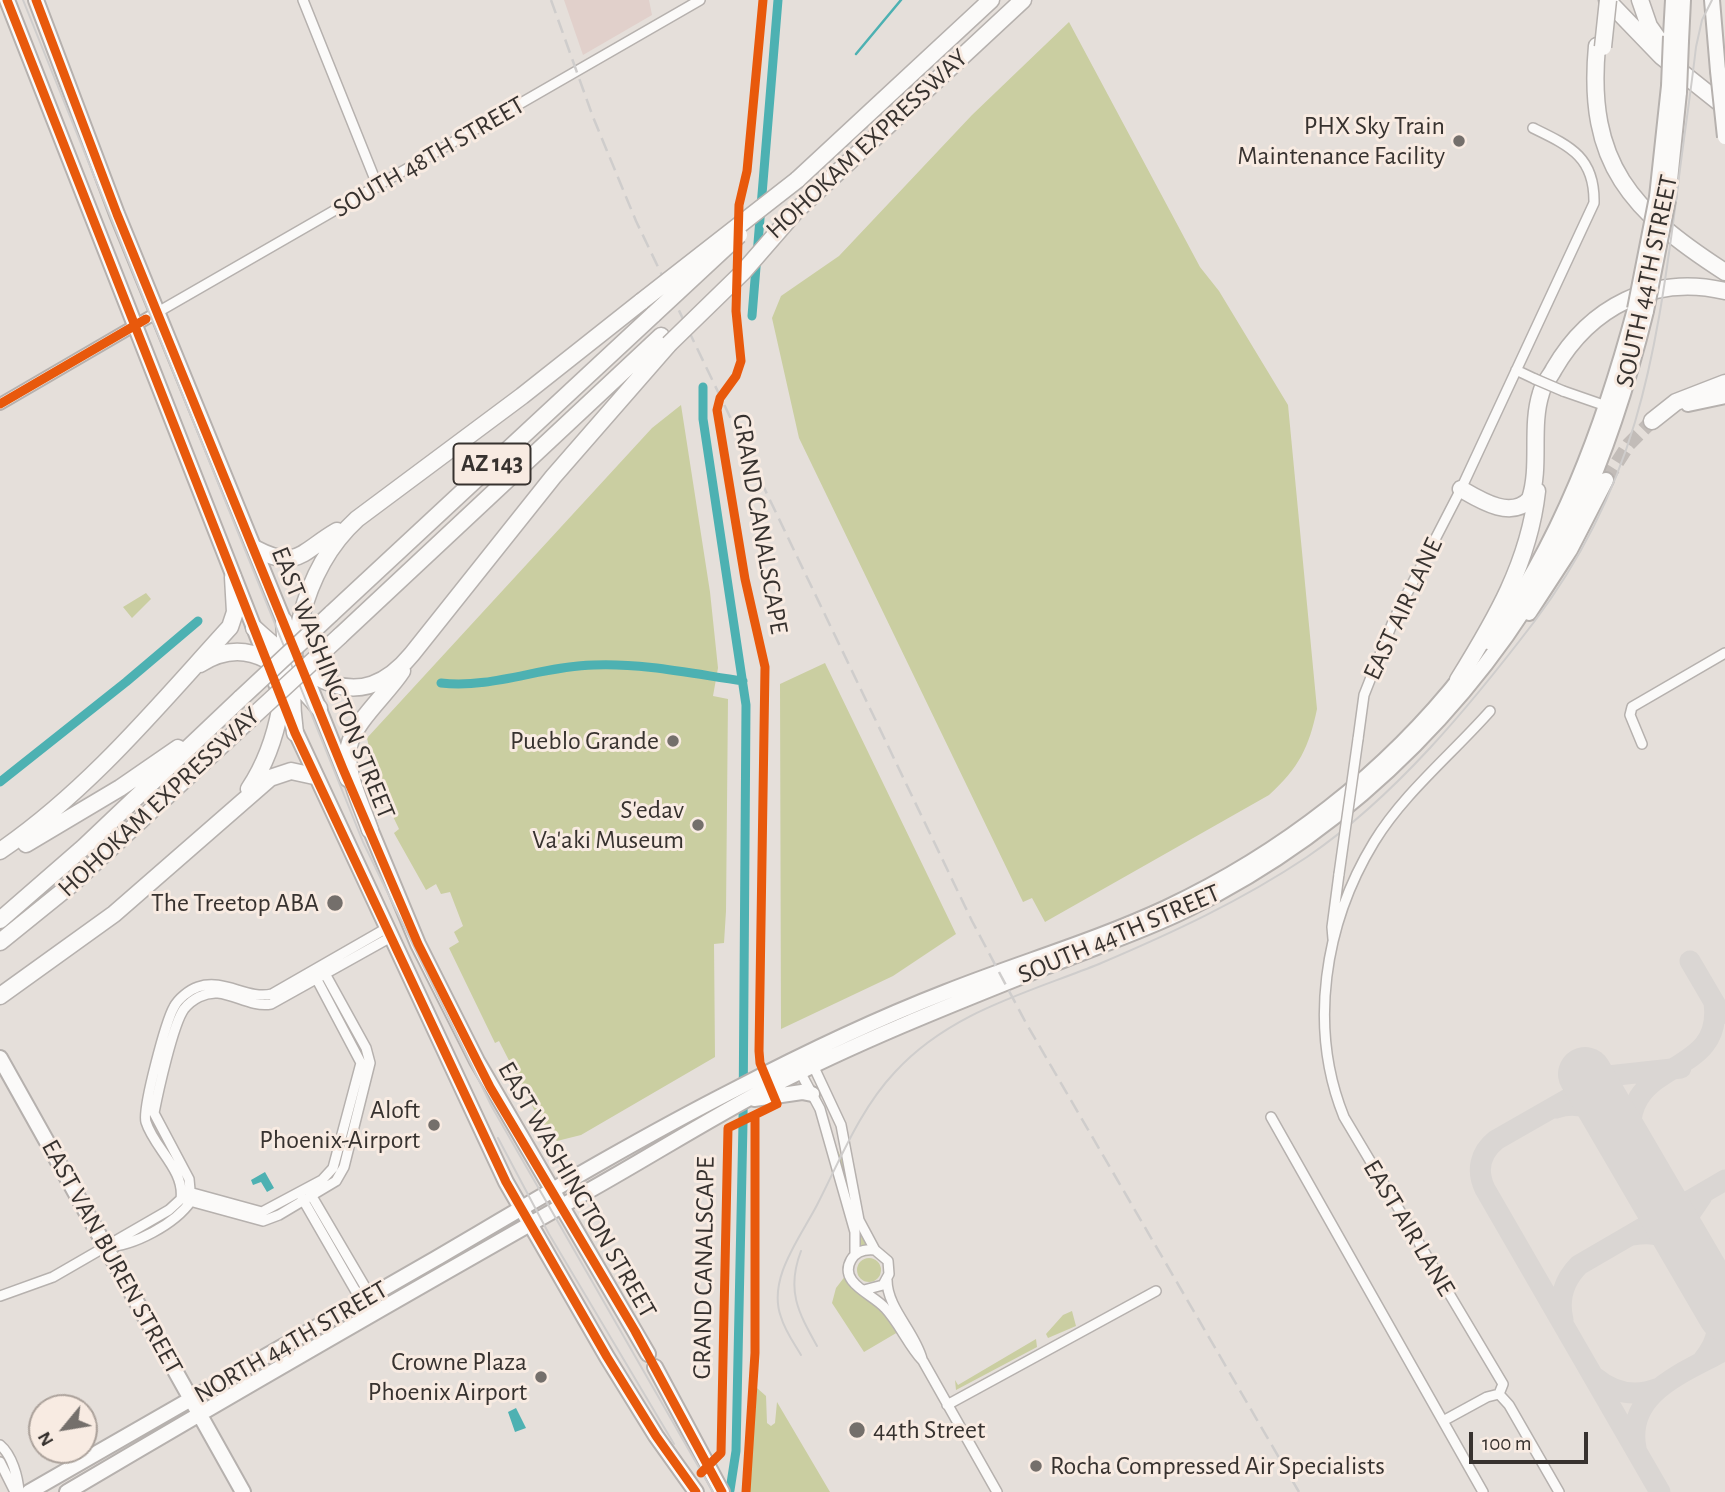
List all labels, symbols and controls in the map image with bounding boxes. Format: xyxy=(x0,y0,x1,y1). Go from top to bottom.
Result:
street label: HOHOKAM EXPRESSWAY xyxy=(759,42,975,246)
street label: SOUTH 48TH STREET xyxy=(328,89,530,225)
place label: PHX Sky Train Maintenance Facility xyxy=(1237,110,1445,172)
marker: PHX Sky Train Maintenance Facility xyxy=(1451,133,1467,149)
street label: SOUTH 44TH STREET xyxy=(1609,172,1685,390)
street label: GRAND CANALSCAPE xyxy=(725,412,795,636)
road number: AZ 143 xyxy=(454,444,530,485)
street label: EAST AIR LANE xyxy=(1356,533,1450,685)
street label: EAST WASHINGTON STREET xyxy=(264,542,402,824)
street label: HOHOKAM EXPRESSWAY xyxy=(51,700,267,904)
place label: Pueblo Grande xyxy=(510,725,659,757)
marker: Pueblo Grande xyxy=(665,733,681,749)
place label: S'edav Va'aki Museum xyxy=(532,794,684,856)
marker: S'edav Va'aki Museum xyxy=(690,817,706,833)
street label: SOUTH 44TH STREET xyxy=(1013,877,1225,991)
place label: The Treetop ABA xyxy=(151,887,319,919)
marker: The Treetop ABA xyxy=(325,893,345,913)
street label: EAST WASHINGTON STREET xyxy=(491,1056,663,1324)
place label: Aloft Phoenix-Airport xyxy=(259,1094,420,1156)
marker: Aloft Phoenix-Airport xyxy=(426,1117,442,1133)
street label: EAST VAN BUREN STREET xyxy=(34,1134,190,1380)
street label: EAST AIR LANE xyxy=(1356,1154,1462,1302)
street label: GRAND CANALSCAPE xyxy=(686,1156,722,1380)
street label: NORTH 44TH STREET xyxy=(188,1274,394,1410)
place label: Crowne Plaza Phoenix Airport xyxy=(368,1346,527,1408)
marker: Crowne Plaza Phoenix Airport xyxy=(533,1369,549,1385)
north arrow xyxy=(28,1394,98,1464)
place label: 44th Street xyxy=(873,1414,985,1446)
scale bar xyxy=(1473,1418,1592,1462)
marker: 44th Street xyxy=(847,1420,867,1440)
text: N xyxy=(35,1428,58,1449)
text: 100 m xyxy=(1482,1433,1532,1454)
place label: Rocha Compressed Air Specialists xyxy=(1050,1450,1385,1482)
marker: Rocha Compressed Air Specialists xyxy=(1028,1458,1044,1474)

